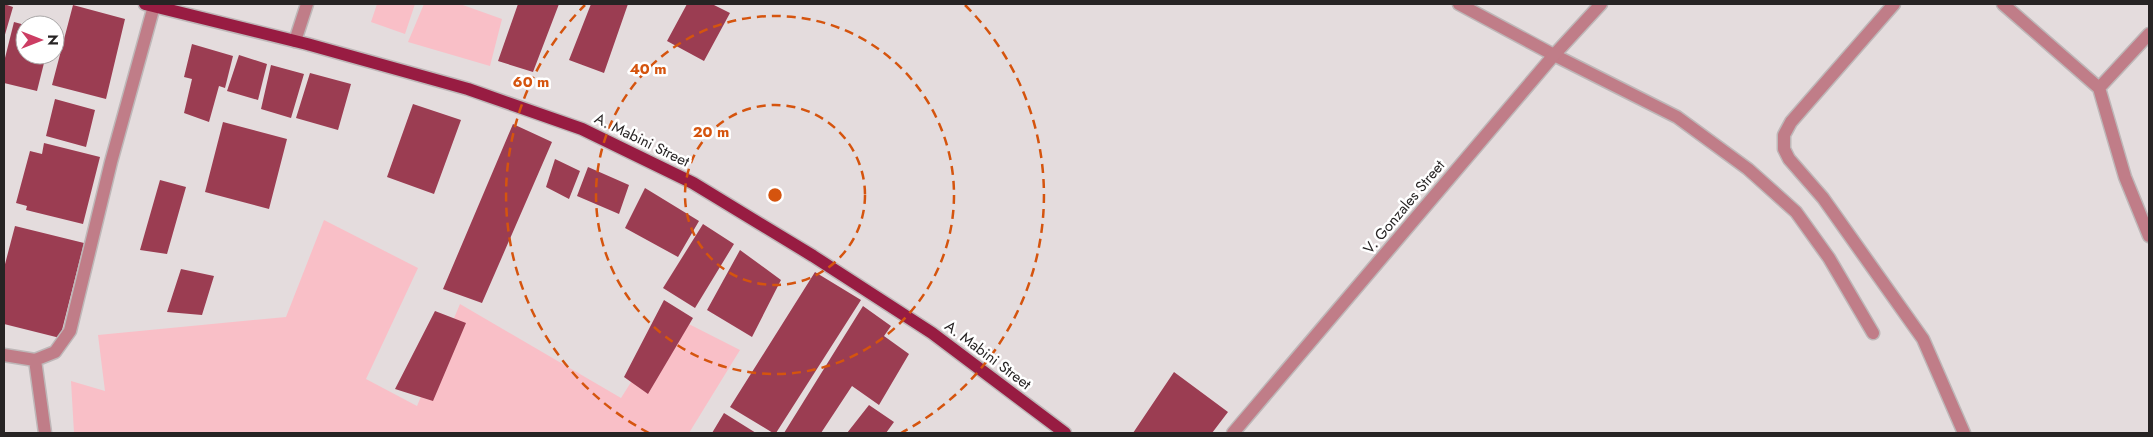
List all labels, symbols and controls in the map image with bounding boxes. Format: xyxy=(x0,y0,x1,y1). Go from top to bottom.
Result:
north arrow xyxy=(15,15,65,65)
text: N xyxy=(43,34,63,46)
text: 40 m xyxy=(629,58,667,80)
text: 60 m xyxy=(513,71,549,93)
street label: A. Mabini Street xyxy=(591,107,694,173)
text: 20 m xyxy=(693,121,729,143)
street label: V. Gonzales Street xyxy=(1358,155,1450,259)
centre of rings xyxy=(766,186,784,204)
street label: A. Mabini Street xyxy=(940,315,1036,395)

